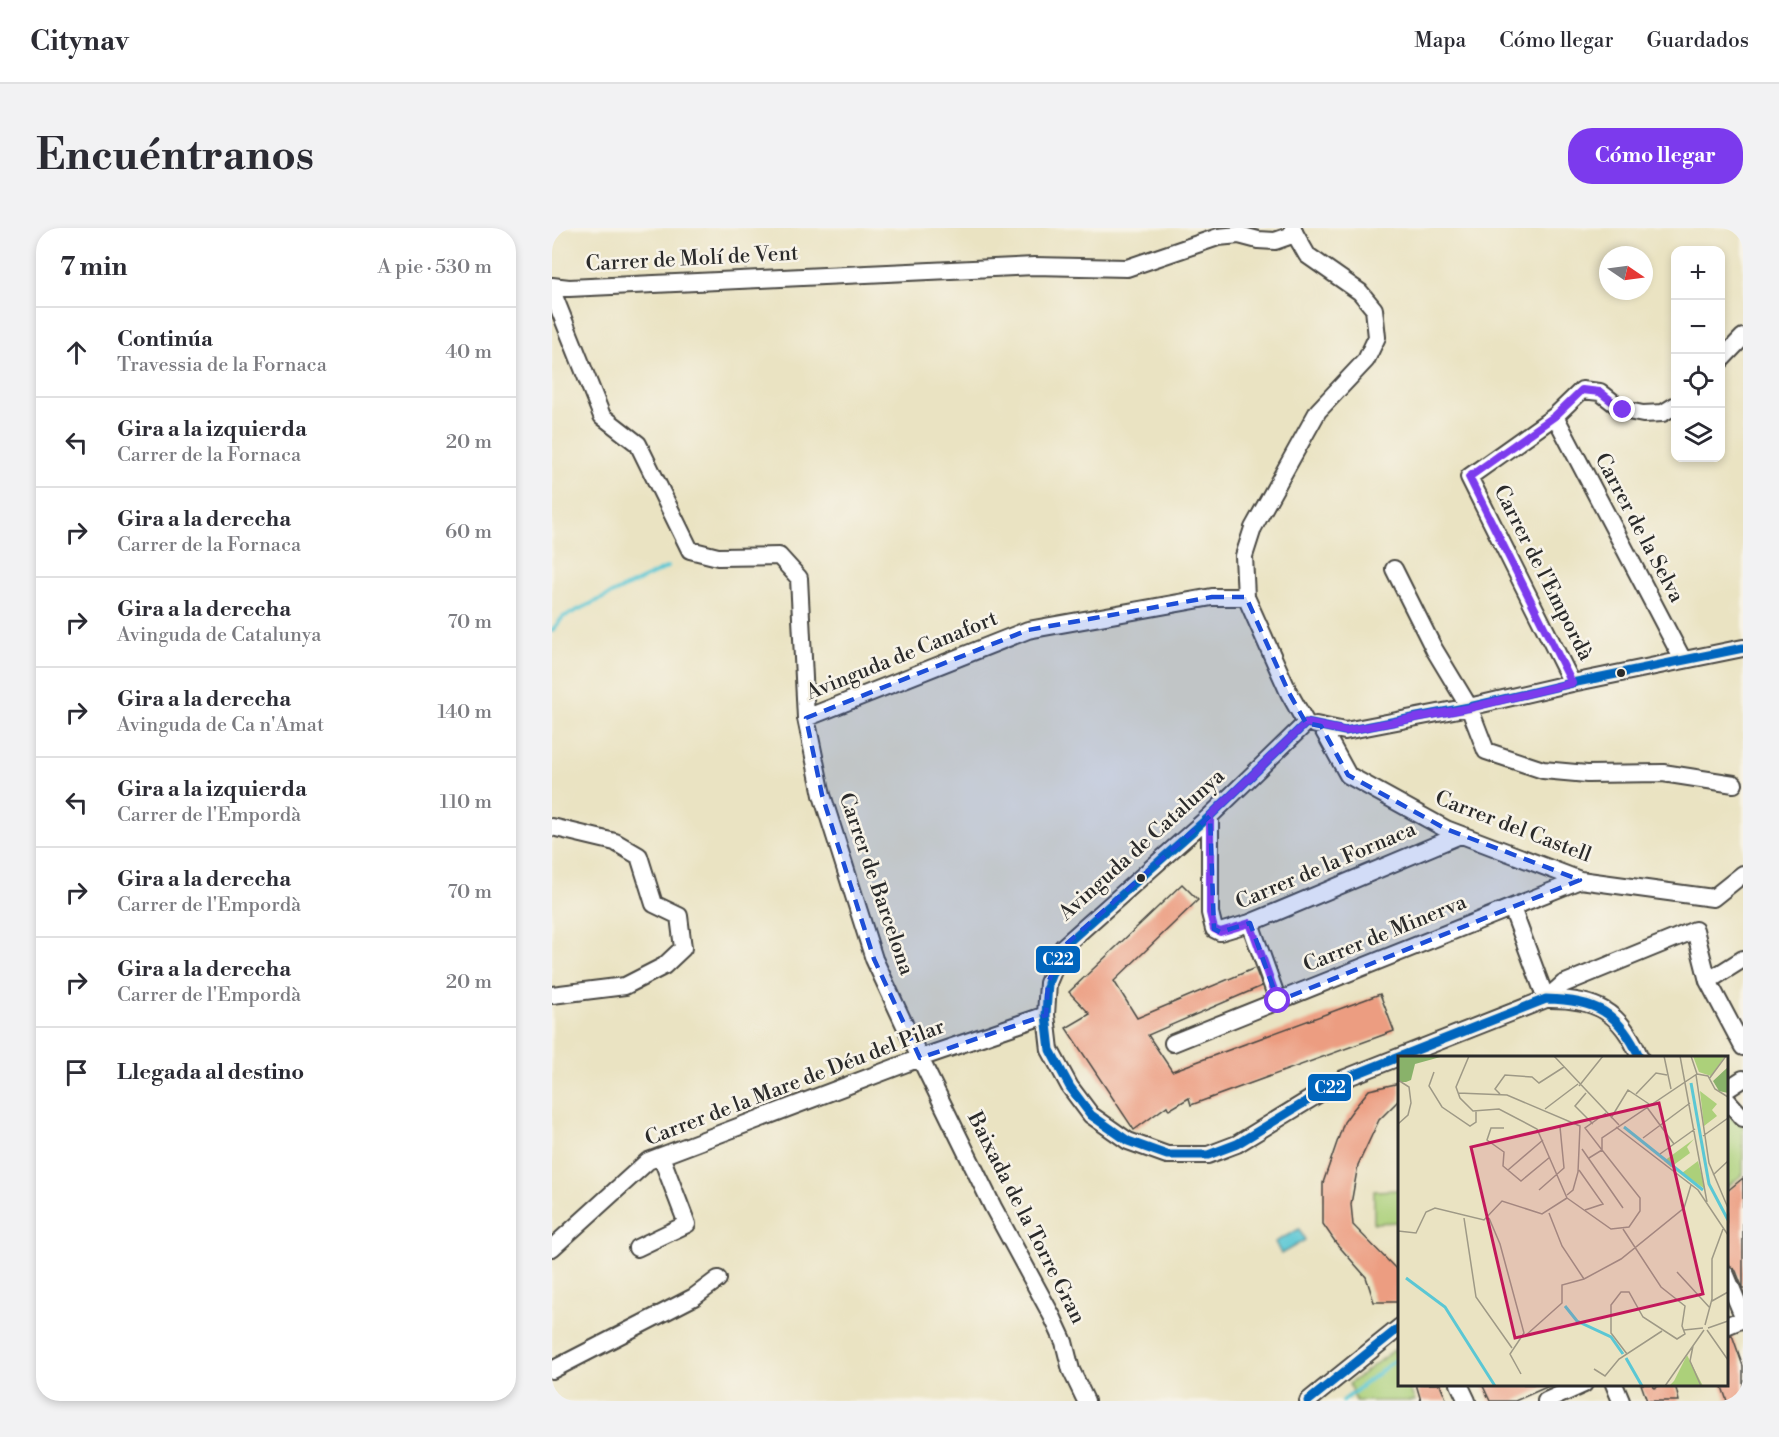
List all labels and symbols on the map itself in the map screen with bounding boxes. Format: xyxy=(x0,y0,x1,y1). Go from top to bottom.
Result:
street label: Carrer de Molí de Vent xyxy=(585,240,799,278)
north arrow xyxy=(1599,246,1653,300)
route end xyxy=(1609,396,1635,422)
street label: Carrer de la Selva xyxy=(1589,449,1690,608)
street label: Carrer de l'Empordà xyxy=(1488,481,1599,665)
street label: Avinguda de Canafort xyxy=(802,605,1002,707)
unlabelled marker xyxy=(1615,667,1627,679)
street label: Avinguda de Catalunya xyxy=(1053,763,1231,927)
street label: Carrer del Castell xyxy=(1431,785,1595,869)
street label: Carrer de Barcelona xyxy=(833,790,919,979)
street label: Carrer de la Fornaca xyxy=(1232,816,1420,916)
unlabelled marker xyxy=(1135,872,1147,884)
street label: Carrer de Minerva xyxy=(1300,889,1471,979)
line badge: C22 xyxy=(1035,945,1081,974)
text: C22 xyxy=(1042,950,1074,970)
route start xyxy=(1264,987,1290,1013)
street label: Carrer de la Mare de Déu del Pilar xyxy=(641,1014,949,1152)
inset map xyxy=(1398,1056,1728,1386)
line badge: C22 xyxy=(1307,1073,1352,1102)
text: C22 xyxy=(1314,1078,1346,1098)
street label: Baixada de la Torre Gran xyxy=(961,1107,1091,1329)

